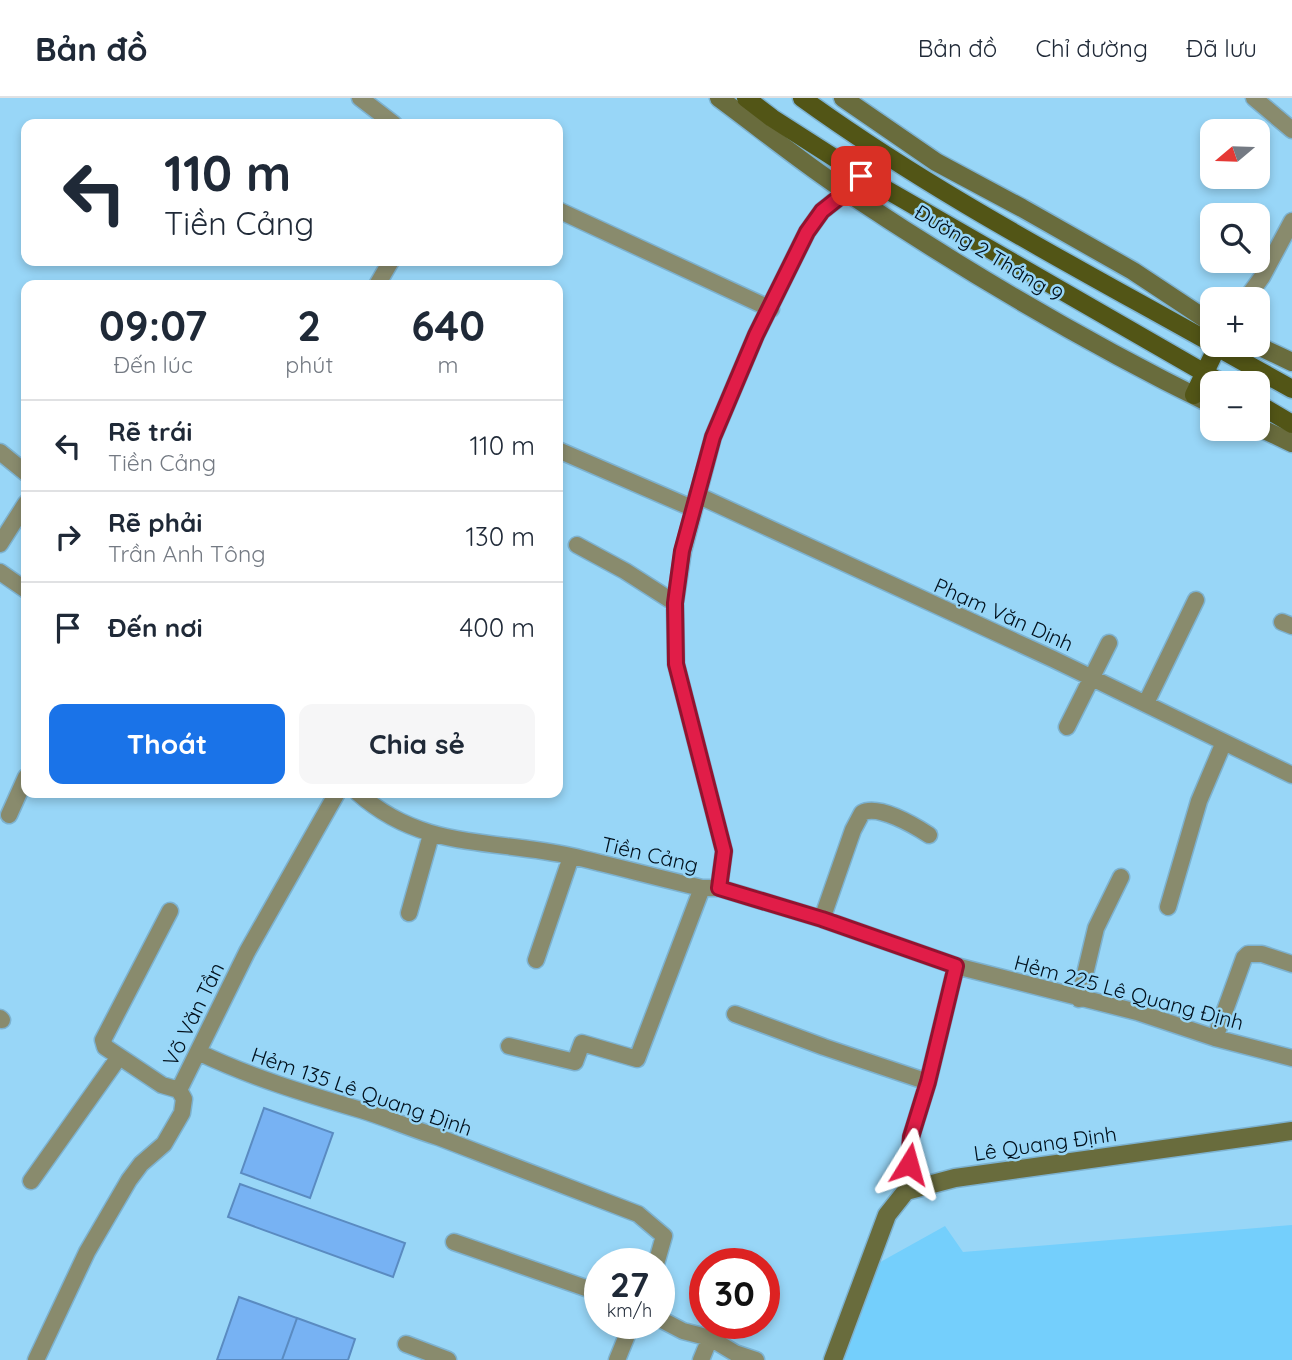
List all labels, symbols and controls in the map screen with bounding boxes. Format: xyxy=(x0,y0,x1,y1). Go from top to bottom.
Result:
text: Bản đồ xyxy=(35,28,148,69)
text: Bản đồ xyxy=(918,33,997,63)
text: Chỉ đường xyxy=(1035,33,1148,63)
text: Đã lưu xyxy=(1186,33,1257,63)
north arrow xyxy=(1200,119,1270,189)
map controls xyxy=(1200,119,1270,441)
text: 110 m xyxy=(164,142,291,203)
pin xyxy=(831,146,891,206)
icon: left xyxy=(49,147,140,238)
icon: arrive xyxy=(842,157,880,195)
street label: Đường 2 Tháng 9 xyxy=(910,199,1068,307)
text: Tiền Cảng xyxy=(164,203,314,243)
button: search xyxy=(1200,203,1270,273)
button: + xyxy=(1200,287,1270,357)
text: 09:07 xyxy=(99,299,207,352)
text: 2 xyxy=(297,299,321,352)
text: 640 xyxy=(411,299,485,352)
text: Đến lúc xyxy=(114,350,193,379)
text: phút xyxy=(285,350,333,379)
text: m xyxy=(438,350,459,379)
button: − xyxy=(1200,371,1270,441)
text: Rẽ trái xyxy=(108,415,192,448)
icon: left xyxy=(49,427,87,465)
text: 110 m xyxy=(469,429,535,462)
text: Tiền Cảng xyxy=(108,448,216,477)
text: Rẽ phải xyxy=(108,506,202,539)
icon: right xyxy=(49,518,87,556)
text: 130 m xyxy=(465,520,535,553)
text: Trần Anh Tông xyxy=(108,539,266,568)
street label: Phạm Văn Dinh xyxy=(930,572,1078,656)
icon: arrive xyxy=(49,609,87,647)
text: Đến nơi xyxy=(108,611,203,644)
text: 400 m xyxy=(460,611,535,644)
button: Thoát xyxy=(49,704,285,784)
button: Chia sẻ xyxy=(299,704,535,784)
street label: Tiền Cảng xyxy=(599,830,701,878)
street label: Hẻm 225 Lê Quang Định xyxy=(1011,949,1247,1035)
street label: Võ Văn Tần xyxy=(157,958,229,1070)
street label: Hẻm 135 Lê Quang Định xyxy=(248,1041,476,1141)
street label: Lê Quang Định xyxy=(972,1120,1118,1166)
position arrow xyxy=(872,1127,946,1201)
speed limit sign: 30 xyxy=(689,1248,780,1339)
text: 27 xyxy=(610,1262,649,1306)
text: km/h xyxy=(607,1299,652,1322)

